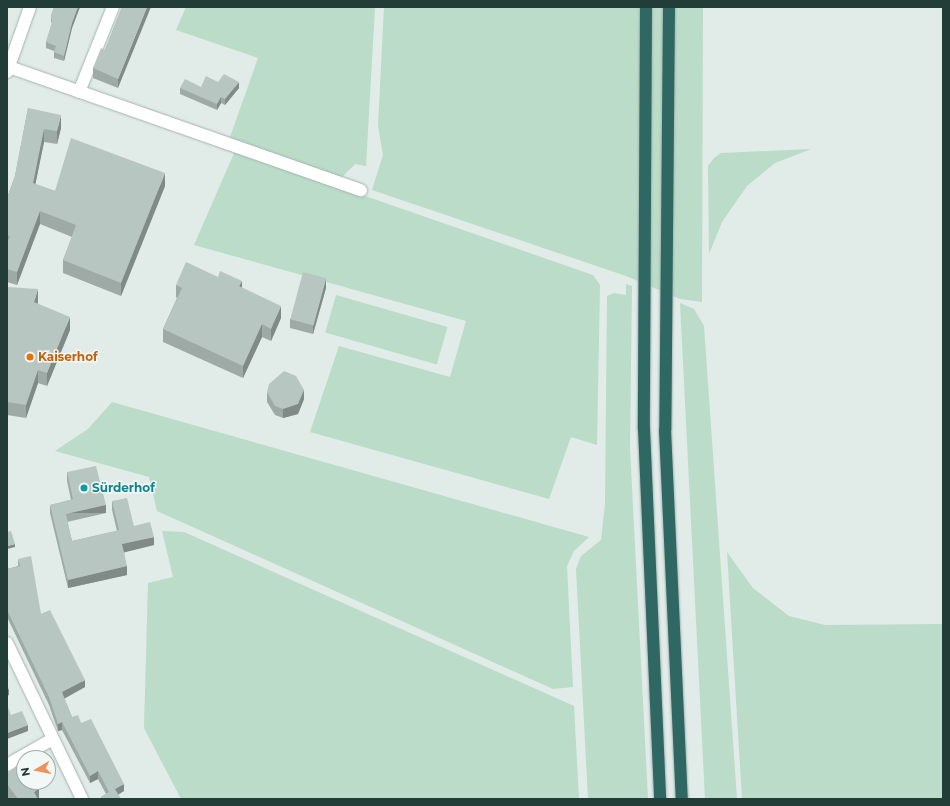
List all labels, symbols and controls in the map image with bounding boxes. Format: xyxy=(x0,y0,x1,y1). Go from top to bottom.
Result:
place label: Kaiserhof xyxy=(38,350,98,364)
marker: Kaiserhof xyxy=(25,352,35,362)
place label: Sürderhof xyxy=(92,481,155,495)
marker: Sürderhof xyxy=(79,483,89,493)
north arrow xyxy=(16,750,56,790)
text: N xyxy=(18,766,33,778)

